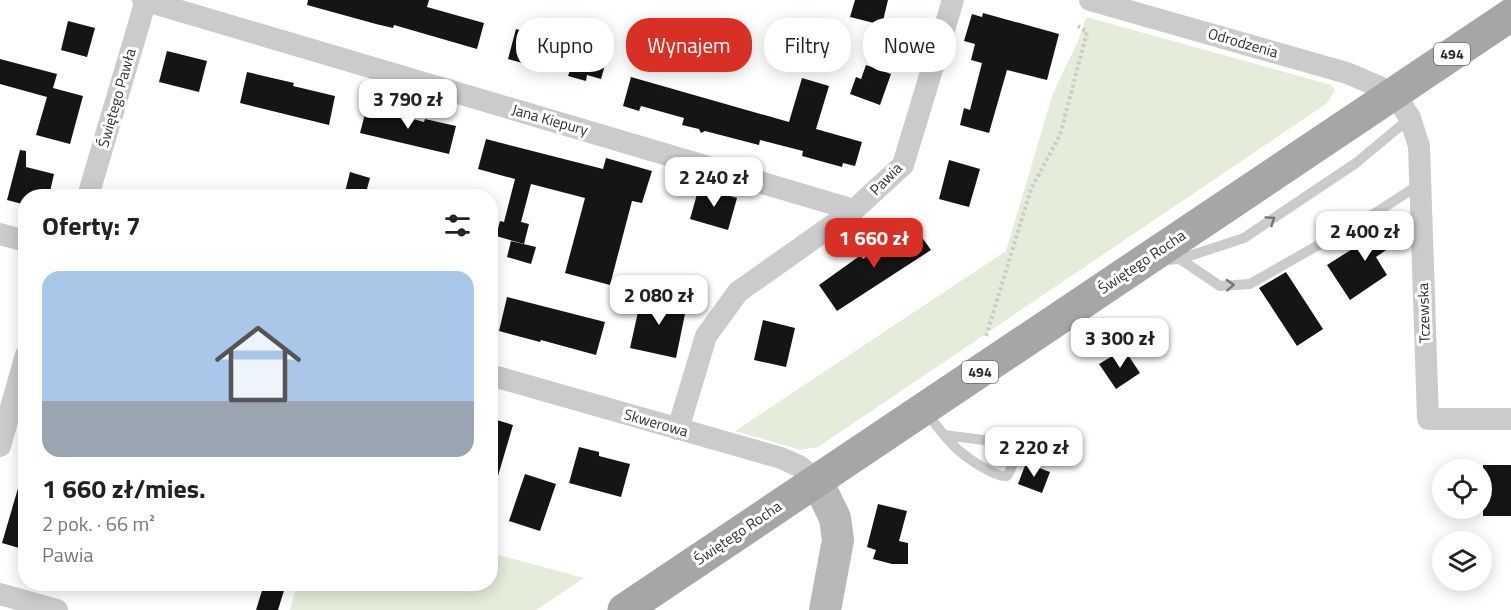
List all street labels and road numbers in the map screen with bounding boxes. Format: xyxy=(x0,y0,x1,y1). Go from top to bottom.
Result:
street label: Odrodzenia xyxy=(1205,22,1281,64)
road number: 494 xyxy=(1434,43,1470,65)
street label: Świętego Pawła xyxy=(91,45,142,150)
street label: Jana Kiepury xyxy=(509,98,591,141)
street label: Pawia xyxy=(864,157,908,200)
street label: Świętego Rocha xyxy=(1093,223,1190,299)
street label: Tczewska xyxy=(1411,282,1436,344)
road number: 494 xyxy=(962,361,998,383)
street label: Skwerowa xyxy=(621,402,691,443)
street label: Świętego Rocha xyxy=(689,494,786,570)

